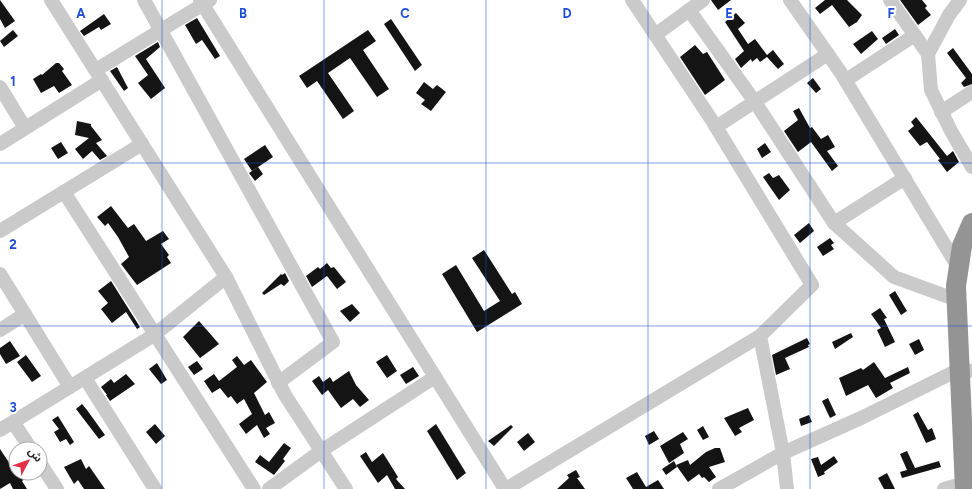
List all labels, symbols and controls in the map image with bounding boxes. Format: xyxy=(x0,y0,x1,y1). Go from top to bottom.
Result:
text: A xyxy=(76,6,86,21)
text: B xyxy=(239,6,247,21)
text: C xyxy=(400,6,410,21)
text: D xyxy=(562,6,572,21)
text: E xyxy=(725,6,733,21)
text: F xyxy=(887,6,895,21)
text: 1 xyxy=(10,74,16,89)
text: 2 xyxy=(9,237,17,252)
text: 3 xyxy=(9,400,17,415)
north arrow xyxy=(8,441,48,481)
text: ش xyxy=(25,445,45,465)

